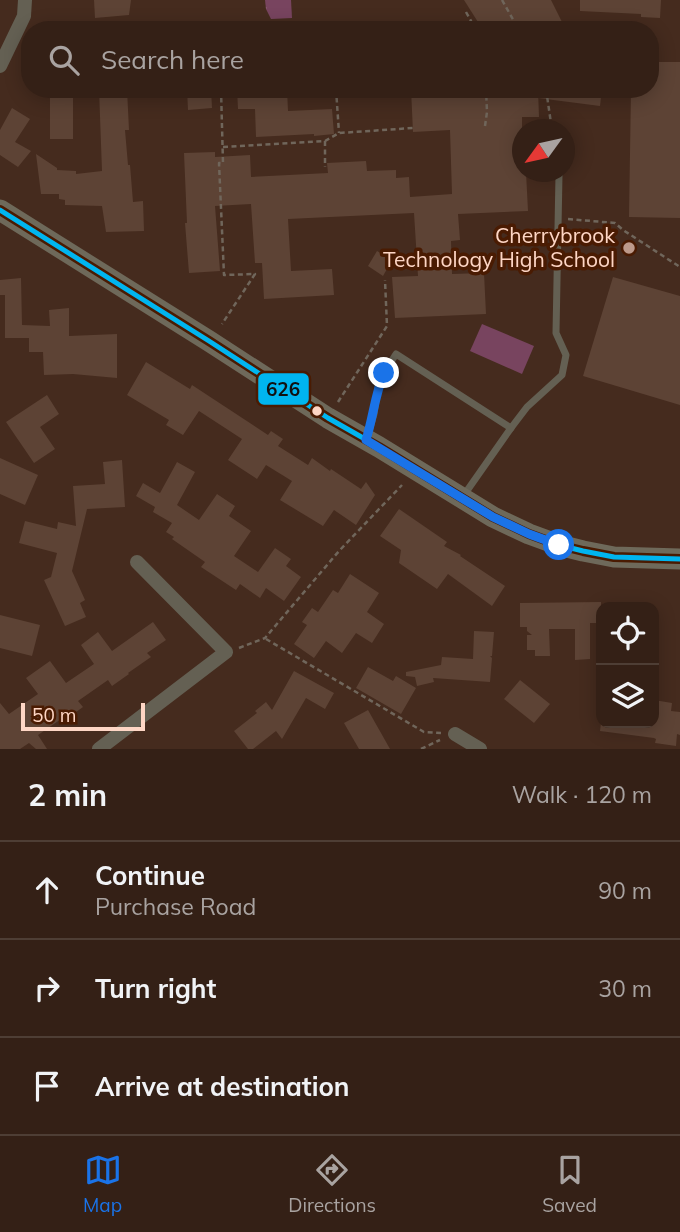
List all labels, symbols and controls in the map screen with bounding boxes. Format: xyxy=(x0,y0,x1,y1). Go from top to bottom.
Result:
search box xyxy=(21,21,659,98)
icon: search xyxy=(45,41,83,79)
text: Search here xyxy=(101,43,244,76)
north arrow xyxy=(512,119,575,182)
place label: Cherrybrook Technology High School xyxy=(383,222,615,272)
marker: Cherrybrook Technology High School xyxy=(621,240,637,256)
route end xyxy=(368,357,399,388)
line badge: 626 xyxy=(257,372,310,406)
text: 626 xyxy=(266,377,300,401)
unlabelled marker xyxy=(310,404,324,418)
route start xyxy=(543,529,574,560)
map controls xyxy=(596,602,659,728)
button: locate xyxy=(596,602,659,665)
button: layers xyxy=(596,665,659,728)
scale bar xyxy=(21,700,145,732)
text: 50 m xyxy=(32,703,76,727)
text: 2 min xyxy=(28,776,107,814)
text: Walk · 120 m xyxy=(512,780,652,809)
text: Continue xyxy=(95,859,205,892)
icon: ahead xyxy=(28,871,66,909)
text: 90 m xyxy=(598,876,652,905)
text: Purchase Road xyxy=(95,892,256,921)
icon: right xyxy=(28,969,66,1007)
text: Turn right xyxy=(95,972,216,1005)
text: 30 m xyxy=(598,974,652,1003)
icon: arrive xyxy=(28,1067,66,1105)
text: Arrive at destination xyxy=(95,1070,350,1103)
tab: Map xyxy=(83,1151,122,1217)
tab: Directions xyxy=(288,1151,376,1217)
tab: Saved xyxy=(542,1151,597,1217)

